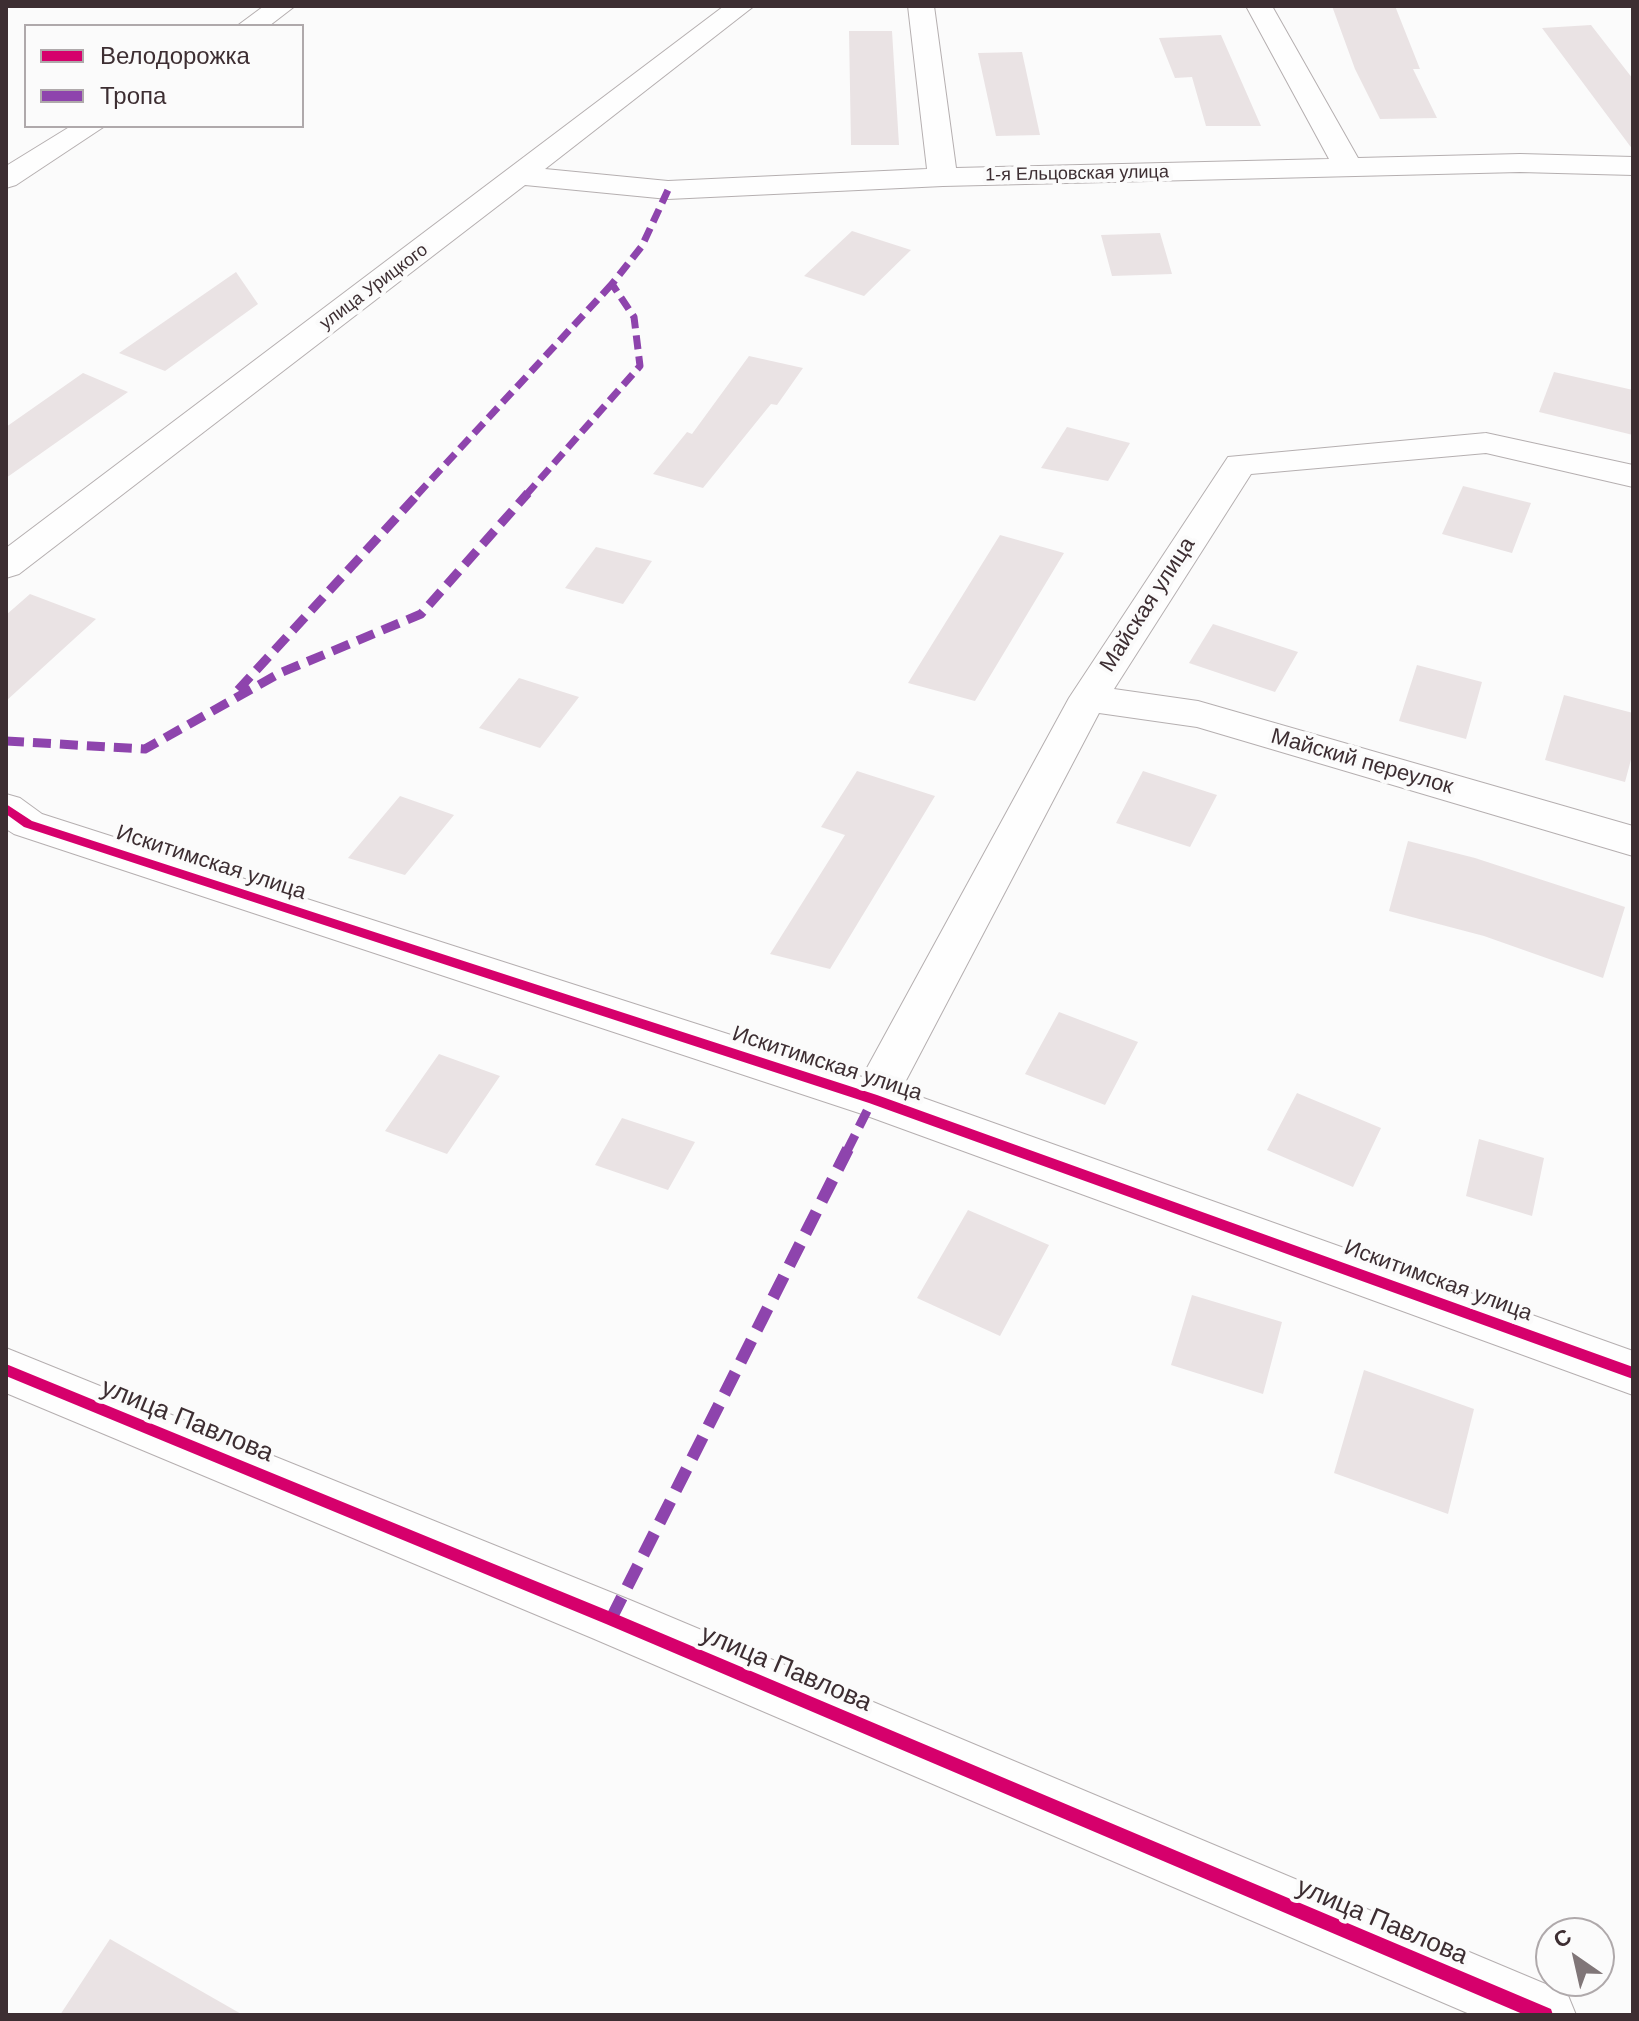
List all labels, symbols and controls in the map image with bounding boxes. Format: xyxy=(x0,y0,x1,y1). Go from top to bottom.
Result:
legend xyxy=(24,24,304,128)
text: Велодорожка xyxy=(100,42,250,69)
text: Тропа xyxy=(100,82,166,109)
street label: 1-я Ельцовская улица xyxy=(985,162,1169,186)
street label: улица Урицкого xyxy=(316,239,432,335)
street label: Майская улица xyxy=(1095,533,1201,677)
street label: Майский переулок xyxy=(1268,723,1456,801)
street label: Искитимская улица xyxy=(113,820,309,906)
street label: Искитимская улица xyxy=(729,1021,925,1107)
street label: Искитимская улица xyxy=(1340,1235,1536,1327)
street label: улица Павлова xyxy=(96,1372,278,1470)
street label: улица Павлова xyxy=(696,1619,876,1719)
street label: улица Павлова xyxy=(1292,1872,1472,1972)
north arrow xyxy=(1535,1917,1615,1997)
text: С xyxy=(1549,1924,1576,1953)

